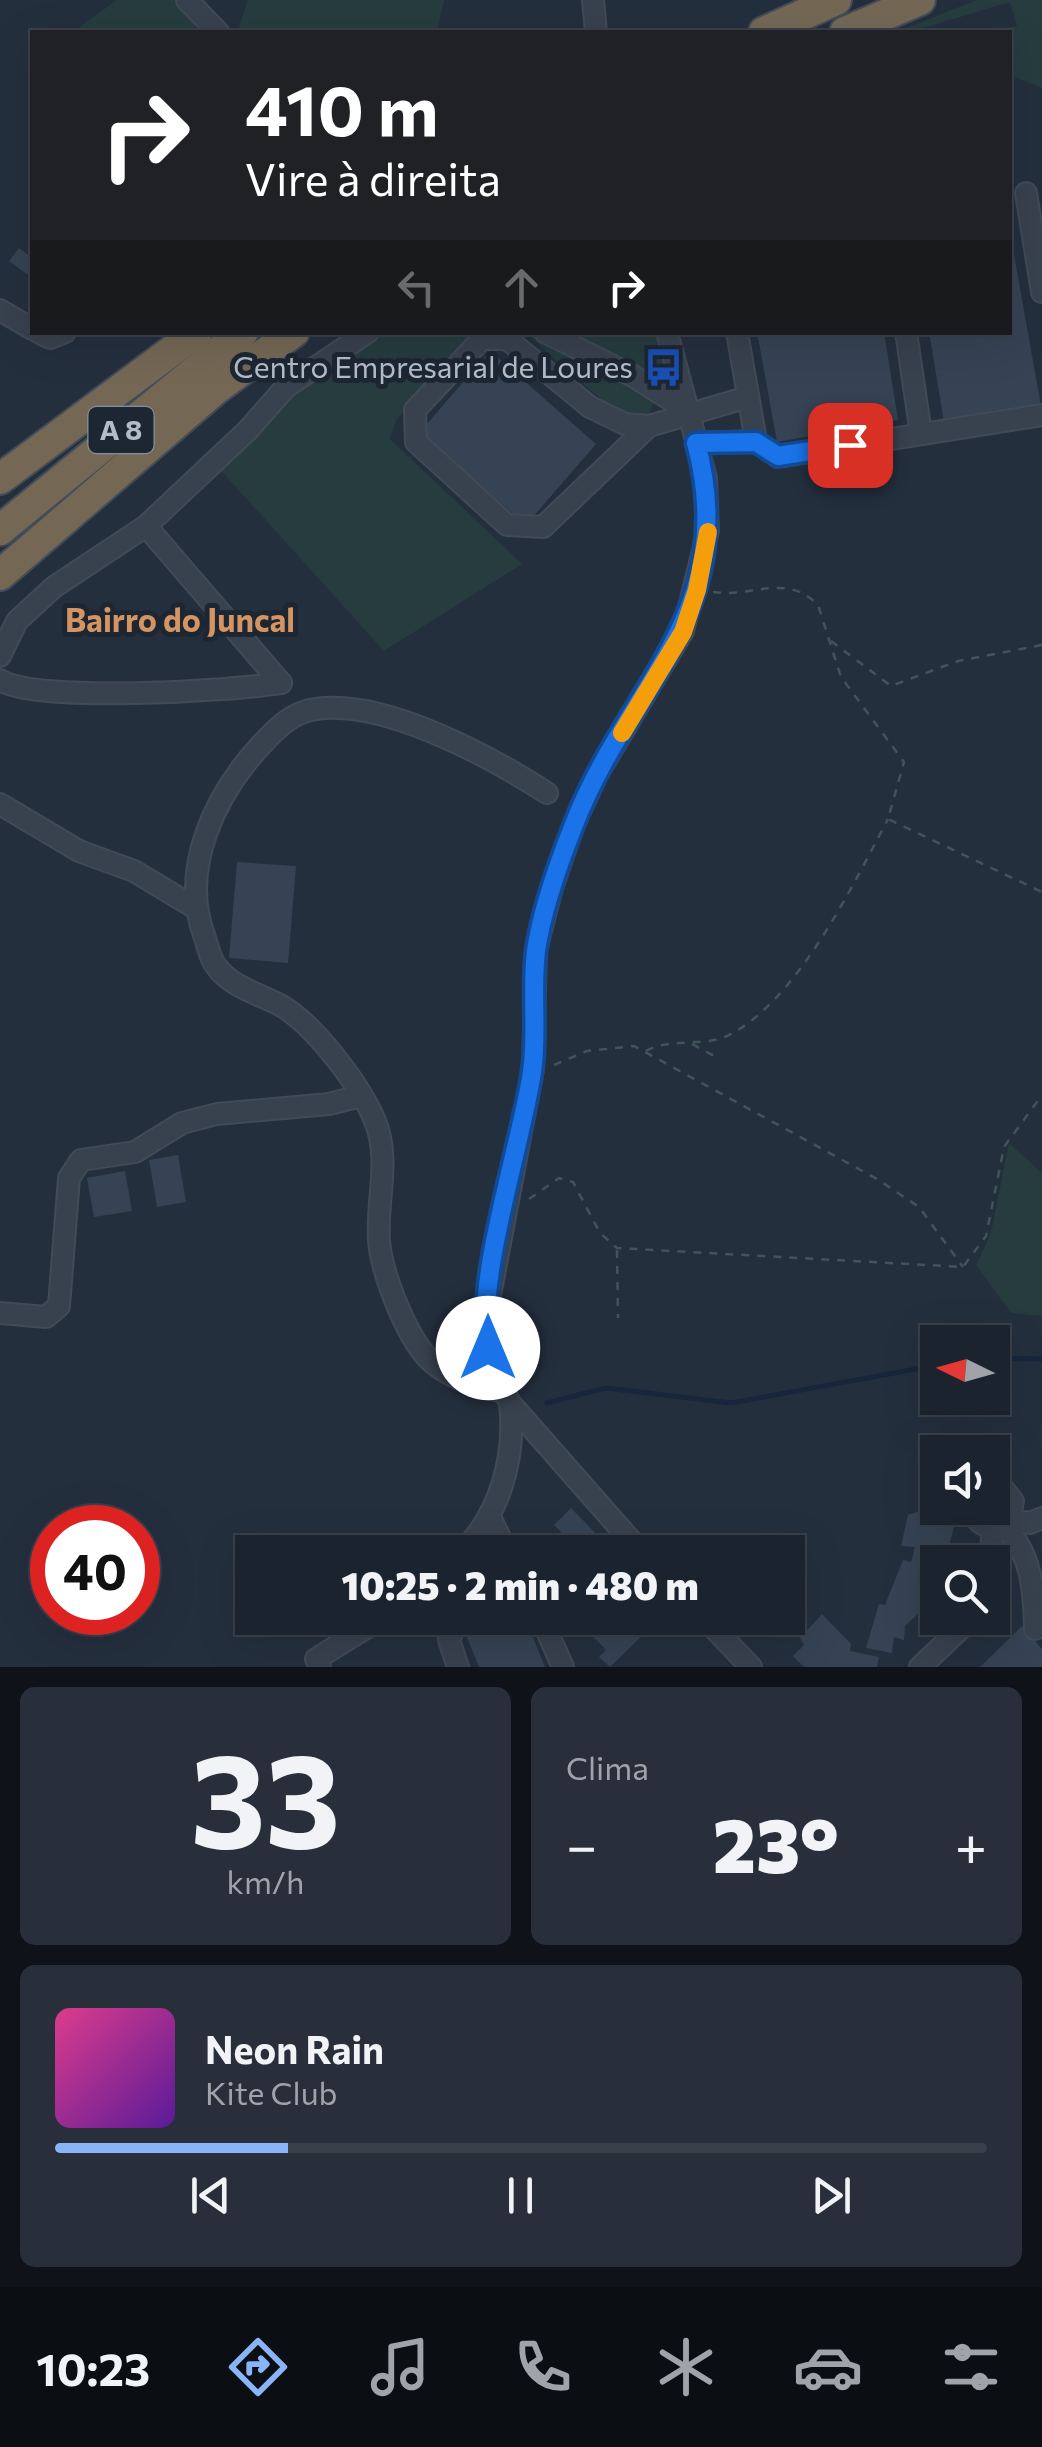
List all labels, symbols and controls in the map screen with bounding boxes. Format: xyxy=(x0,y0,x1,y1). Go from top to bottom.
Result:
text: 410 m xyxy=(245,65,438,150)
icon: right xyxy=(80,70,210,200)
text: Vire à direita xyxy=(245,150,501,205)
icon: left xyxy=(389,260,444,315)
icon: ahead xyxy=(494,260,549,315)
icon: right xyxy=(599,260,654,315)
place label: Centro Empresarial de Loures xyxy=(233,347,633,384)
bus stop icon: Centro Empresarial de Loures xyxy=(642,347,684,389)
pin xyxy=(808,403,893,488)
road number: A 8 xyxy=(88,407,154,453)
icon: arrive xyxy=(823,418,878,473)
district label: Bairro do Juncal xyxy=(65,599,295,639)
position arrow xyxy=(436,1296,540,1400)
north arrow xyxy=(920,1325,1010,1415)
map controls xyxy=(920,1325,1010,1635)
button: sound xyxy=(920,1435,1010,1525)
speed limit sign: 40 xyxy=(30,1505,160,1635)
button: search xyxy=(920,1545,1010,1635)
text: 10:25 · 2 min · 480 m xyxy=(341,1561,699,1608)
text: 33 xyxy=(190,1716,341,1875)
text: Clima xyxy=(566,1747,649,1787)
text: 23° xyxy=(713,1797,839,1888)
text: − xyxy=(566,1810,597,1877)
text: + xyxy=(955,1810,987,1877)
text: km/h xyxy=(227,1861,304,1901)
text: Neon Rain xyxy=(205,2025,384,2072)
text: Kite Club xyxy=(205,2072,337,2112)
icon: previous xyxy=(183,2168,238,2223)
icon: pause xyxy=(493,2168,548,2223)
icon: next xyxy=(804,2168,859,2223)
icon: directions xyxy=(223,2332,293,2402)
icon: music xyxy=(365,2332,435,2402)
icon: phone xyxy=(508,2332,578,2402)
icon: climate xyxy=(651,2332,721,2402)
icon: car xyxy=(793,2332,863,2402)
icon: filters xyxy=(936,2332,1006,2402)
text: 10:23 xyxy=(36,2340,150,2395)

